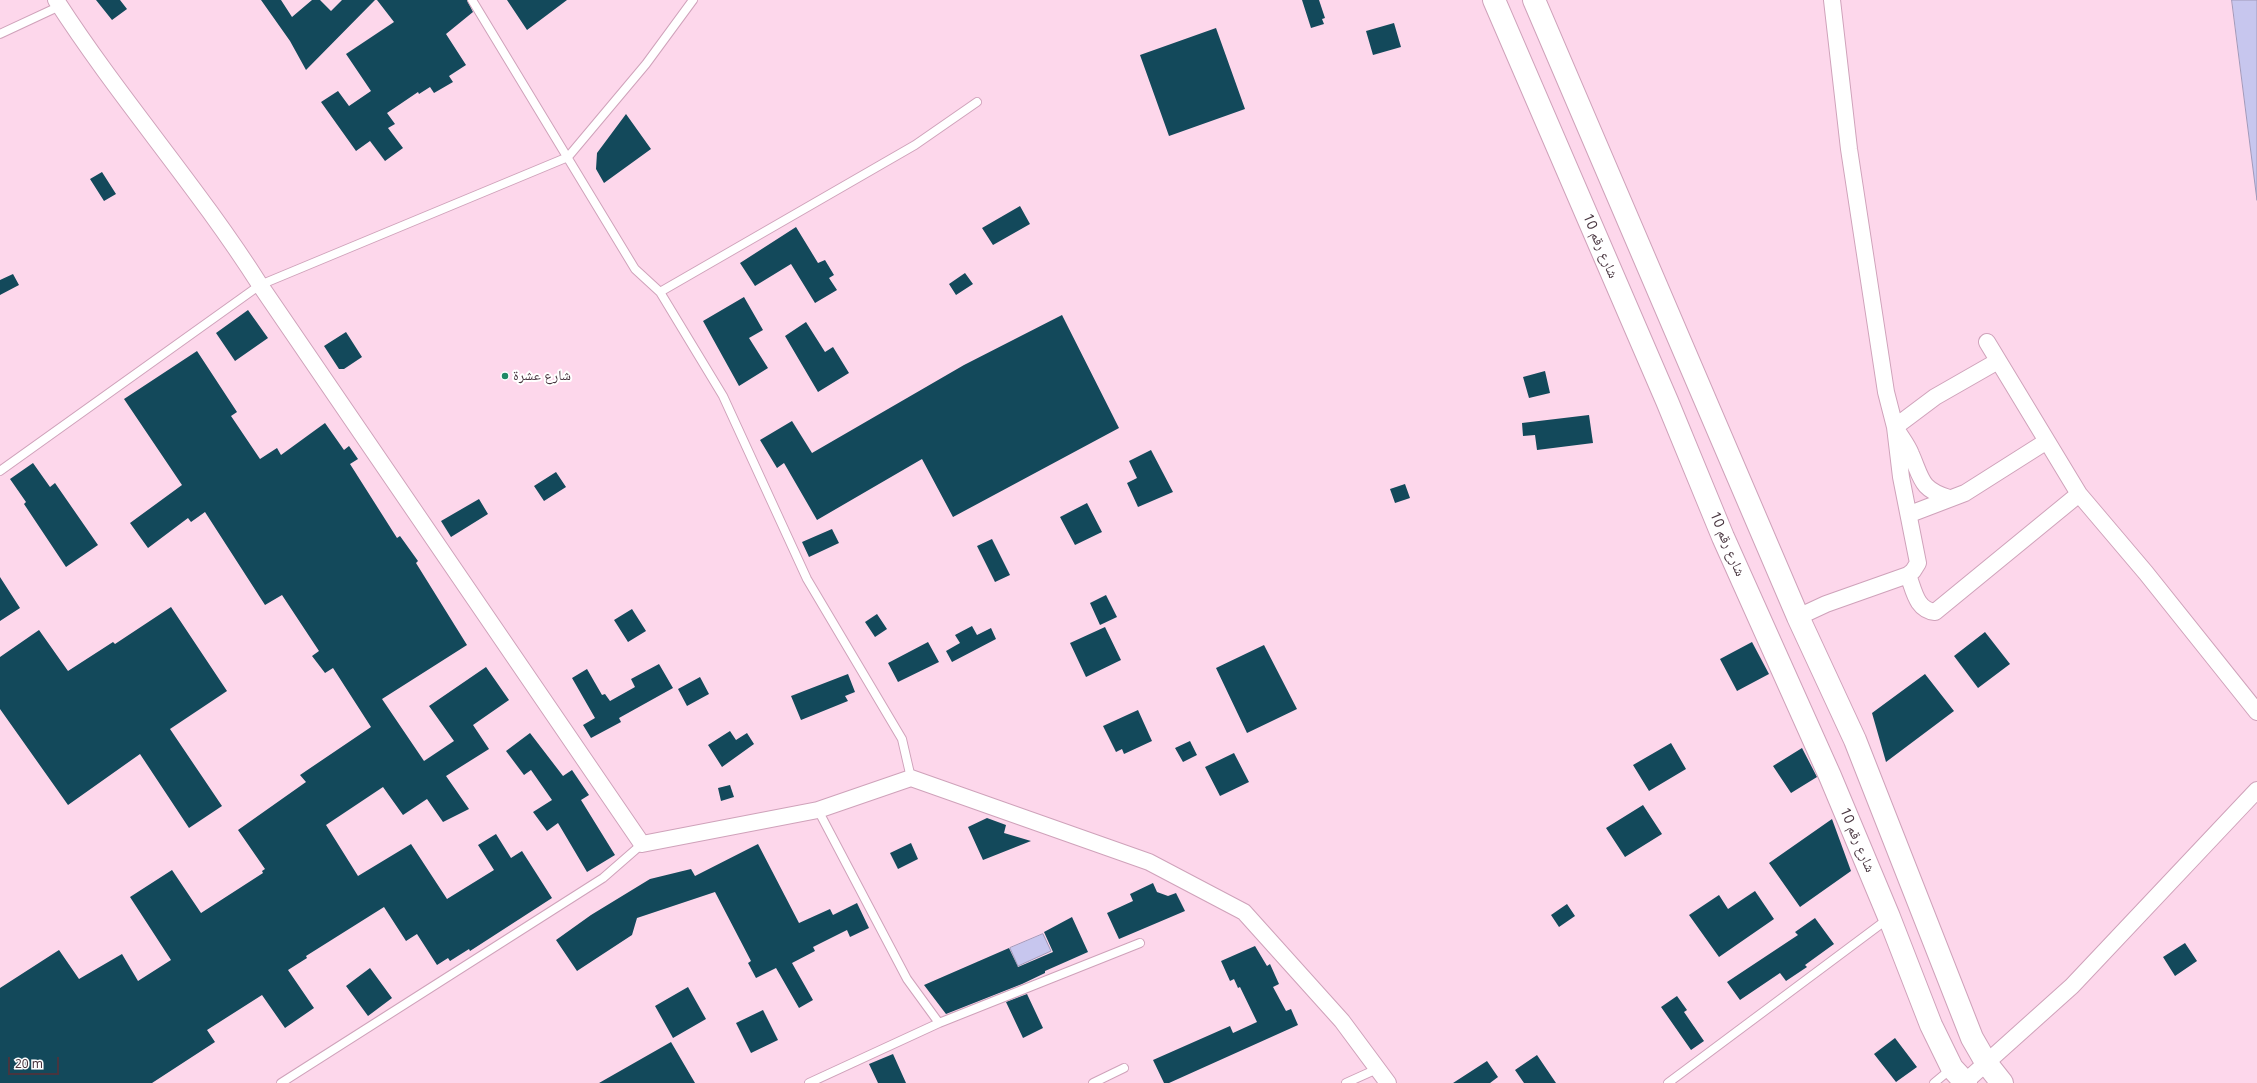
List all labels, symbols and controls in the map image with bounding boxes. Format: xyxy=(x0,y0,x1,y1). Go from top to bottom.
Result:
street label: شارع رقم 10 xyxy=(1579,211,1621,281)
place label: شارع عشرة xyxy=(513,368,571,384)
marker: شارع عشرة xyxy=(500,371,510,381)
street label: شارع رقم 10 xyxy=(1706,509,1748,579)
street label: شارع رقم 10 xyxy=(1836,805,1878,875)
scale bar xyxy=(10,1049,61,1075)
text: 20 m xyxy=(15,1055,43,1072)

